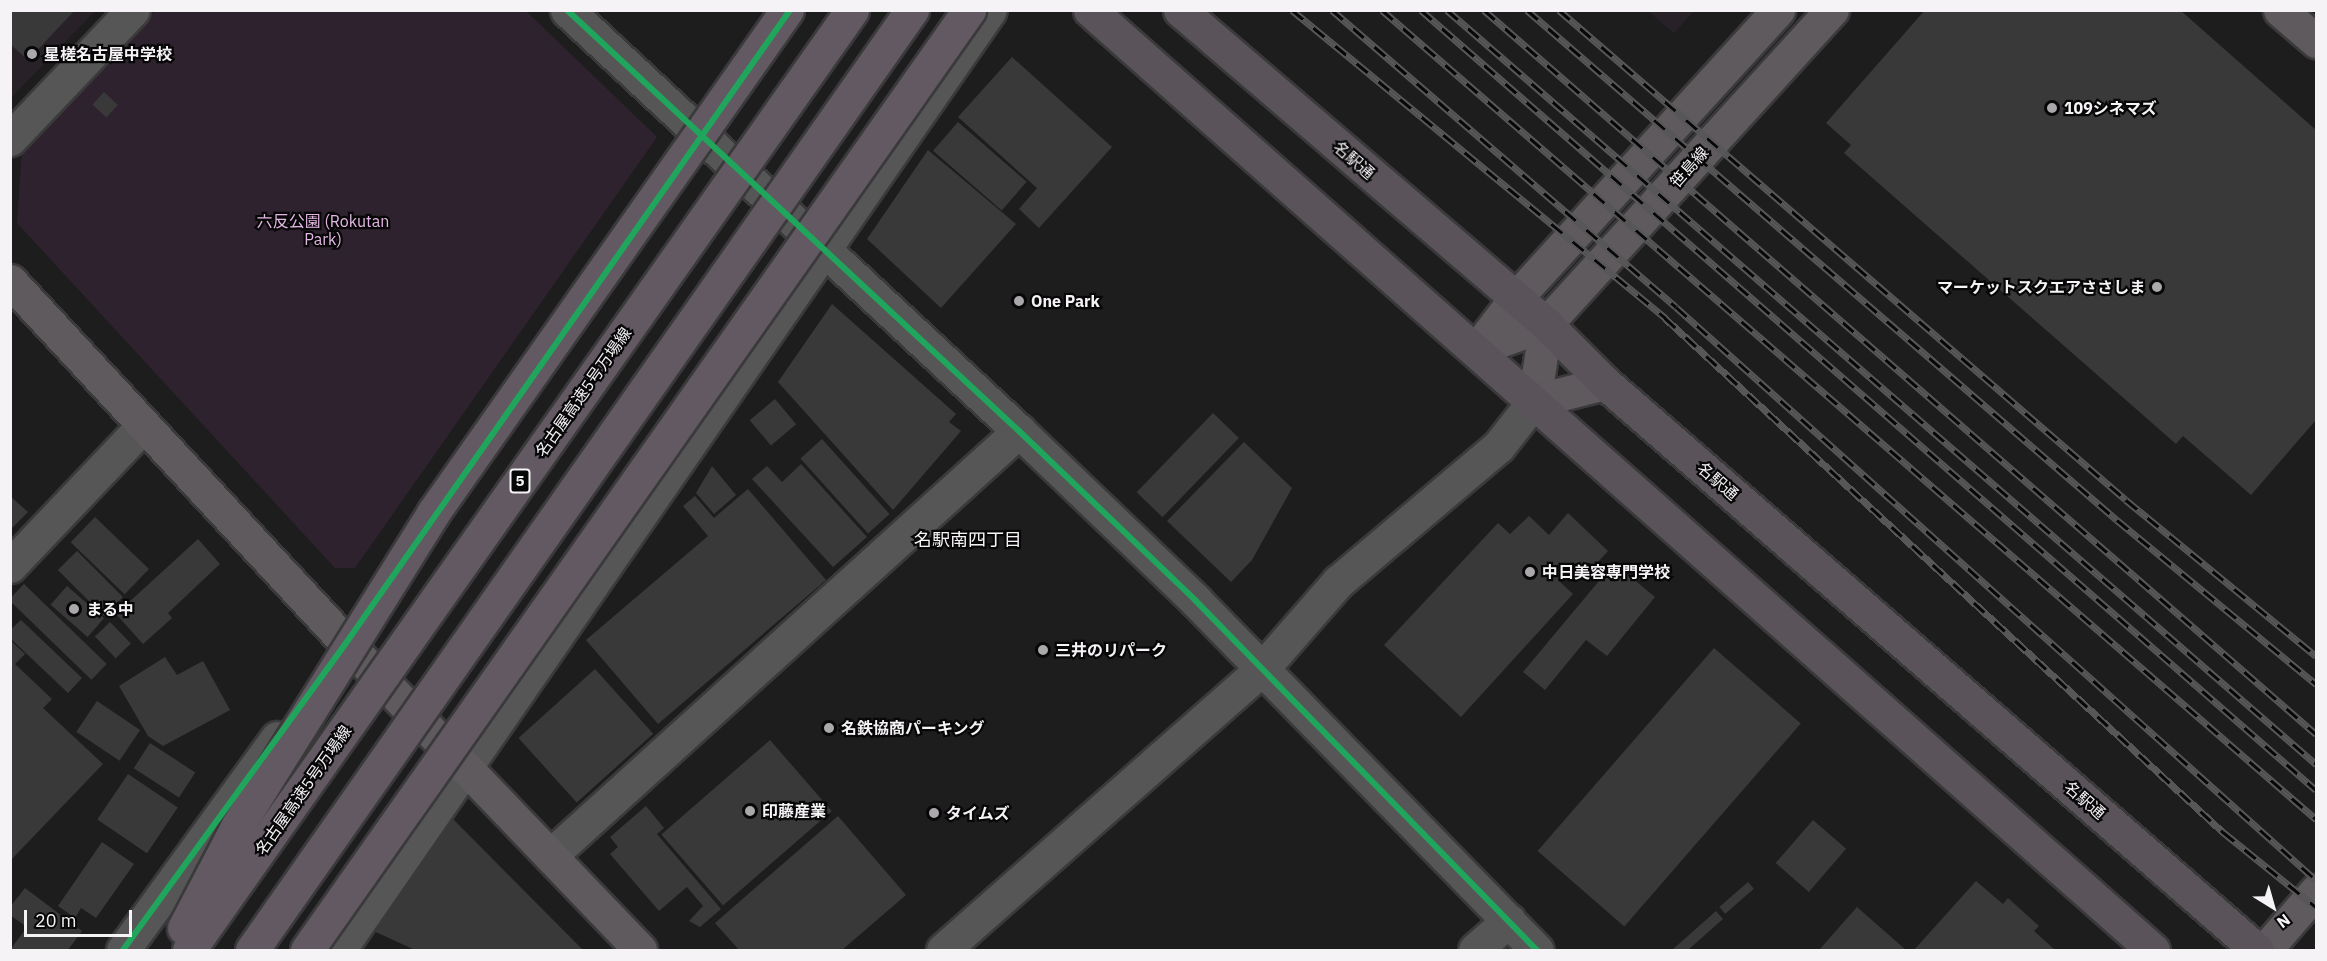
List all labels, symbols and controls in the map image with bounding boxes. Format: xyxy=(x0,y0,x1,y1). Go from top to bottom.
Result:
place label: 星槎名古屋中学校 xyxy=(44,44,172,64)
marker: 星槎名古屋中学校 xyxy=(25,47,39,61)
place label: 109シネマズ xyxy=(2064,98,2157,118)
marker: 109シネマズ xyxy=(2045,101,2059,115)
street label: 名駅通 xyxy=(1330,137,1378,183)
street label: 笹島線 xyxy=(1666,143,1712,191)
park label: 六反公園 (Rokutan Park) xyxy=(257,211,389,249)
place label: マーケットスクエアささしま xyxy=(1937,277,2145,297)
marker: マーケットスクエアささしま xyxy=(2150,280,2164,294)
place label: One Park xyxy=(1031,291,1100,311)
marker: One Park xyxy=(1012,294,1026,308)
street label: 名古屋高速5号万場線 xyxy=(531,324,635,460)
street label: 名駅通 xyxy=(1694,458,1742,504)
road number: 5 xyxy=(510,469,530,493)
district label: 名駅南四丁目 xyxy=(914,529,1022,551)
place label: 中日美容専門学校 xyxy=(1542,562,1670,582)
marker: 中日美容専門学校 xyxy=(1523,565,1537,579)
place label: まる中 xyxy=(86,599,134,619)
marker: まる中 xyxy=(67,602,81,616)
place label: 三井のリパーク xyxy=(1055,640,1167,660)
marker: 三井のリパーク xyxy=(1036,643,1050,657)
place label: 名鉄協商パーキング xyxy=(841,718,985,738)
marker: 名鉄協商パーキング xyxy=(822,721,836,735)
street label: 名古屋高速5号万場線 xyxy=(251,722,355,858)
street label: 名駅通 xyxy=(2061,777,2109,823)
place label: 印藤産業 xyxy=(762,801,826,821)
place label: タイムズ xyxy=(946,803,1010,823)
marker: 印藤産業 xyxy=(743,804,757,818)
marker: タイムズ xyxy=(927,806,941,820)
north arrow xyxy=(2243,877,2303,937)
scale bar xyxy=(27,898,135,936)
text: 20 m xyxy=(35,909,77,932)
text: N xyxy=(2273,910,2294,933)

